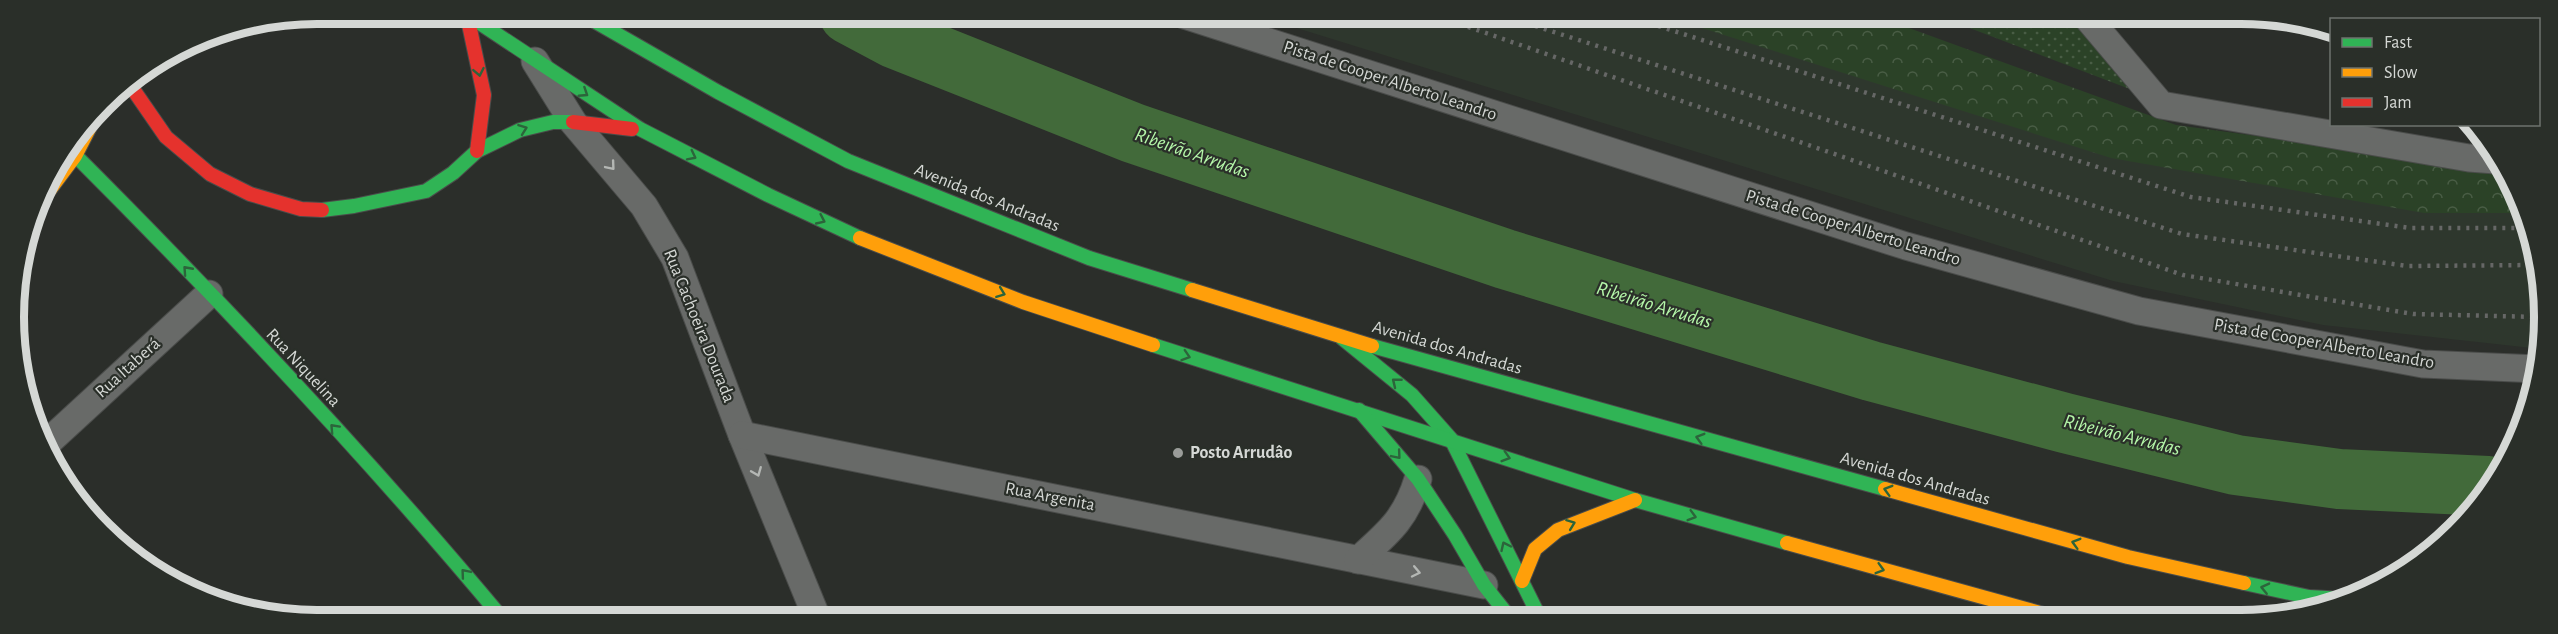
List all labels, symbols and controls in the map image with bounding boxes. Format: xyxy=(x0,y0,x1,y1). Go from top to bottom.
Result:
legend xyxy=(2330,18,2540,126)
text: Fast xyxy=(2384,34,2412,52)
street label: Pista de Cooper Alberto Leandro xyxy=(1281,38,1499,124)
text: Slow xyxy=(2384,64,2417,82)
one-way arrow xyxy=(472,67,485,77)
one-way arrow xyxy=(577,86,588,97)
text: Jam xyxy=(2384,94,2412,112)
one-way arrow xyxy=(517,124,528,137)
water label: Ribeirão Arrudas xyxy=(1132,124,1252,182)
one-way arrow xyxy=(685,149,696,160)
one-way arrow xyxy=(603,159,614,170)
street label: Avenida dos Andradas xyxy=(912,161,1062,235)
street label: Pista de Cooper Alberto Leandro xyxy=(1744,187,1963,269)
one-way arrow xyxy=(814,212,825,224)
street label: Rua Cachoeira Dourada xyxy=(660,247,738,405)
one-way arrow xyxy=(183,266,194,277)
water label: Ribeirão Arrudas xyxy=(1594,278,1715,332)
one-way arrow xyxy=(995,286,1006,299)
street label: Pista de Cooper Alberto Leandro xyxy=(2212,316,2436,372)
street label: Avenida dos Andradas xyxy=(1370,318,1524,378)
street label: Rua Niquelina xyxy=(262,325,344,411)
street label: Rua Itaberá xyxy=(92,334,164,402)
one-way arrow xyxy=(1180,349,1191,361)
one-way arrow xyxy=(1392,378,1403,389)
water label: Ribeirão Arrudas xyxy=(2062,411,2183,459)
one-way arrow xyxy=(331,424,342,435)
one-way arrow xyxy=(1695,432,1705,445)
place label: Posto Arrudâo xyxy=(1190,444,1293,462)
marker: Posto Arrudâo xyxy=(1171,446,1185,460)
one-way arrow xyxy=(1390,448,1401,459)
street label: Avenida dos Andradas xyxy=(1838,449,1992,509)
one-way arrow xyxy=(1500,450,1511,462)
one-way arrow xyxy=(750,466,762,477)
street label: Rua Argenita xyxy=(1004,479,1096,515)
one-way arrow xyxy=(1883,485,1894,497)
one-way arrow xyxy=(1686,509,1697,521)
one-way arrow xyxy=(1566,519,1576,532)
one-way arrow xyxy=(2071,538,2082,550)
one-way arrow xyxy=(1501,542,1513,553)
one-way arrow xyxy=(1874,562,1885,574)
one-way arrow xyxy=(1410,564,1420,577)
one-way arrow xyxy=(461,569,472,580)
one-way arrow xyxy=(2261,582,2271,595)

